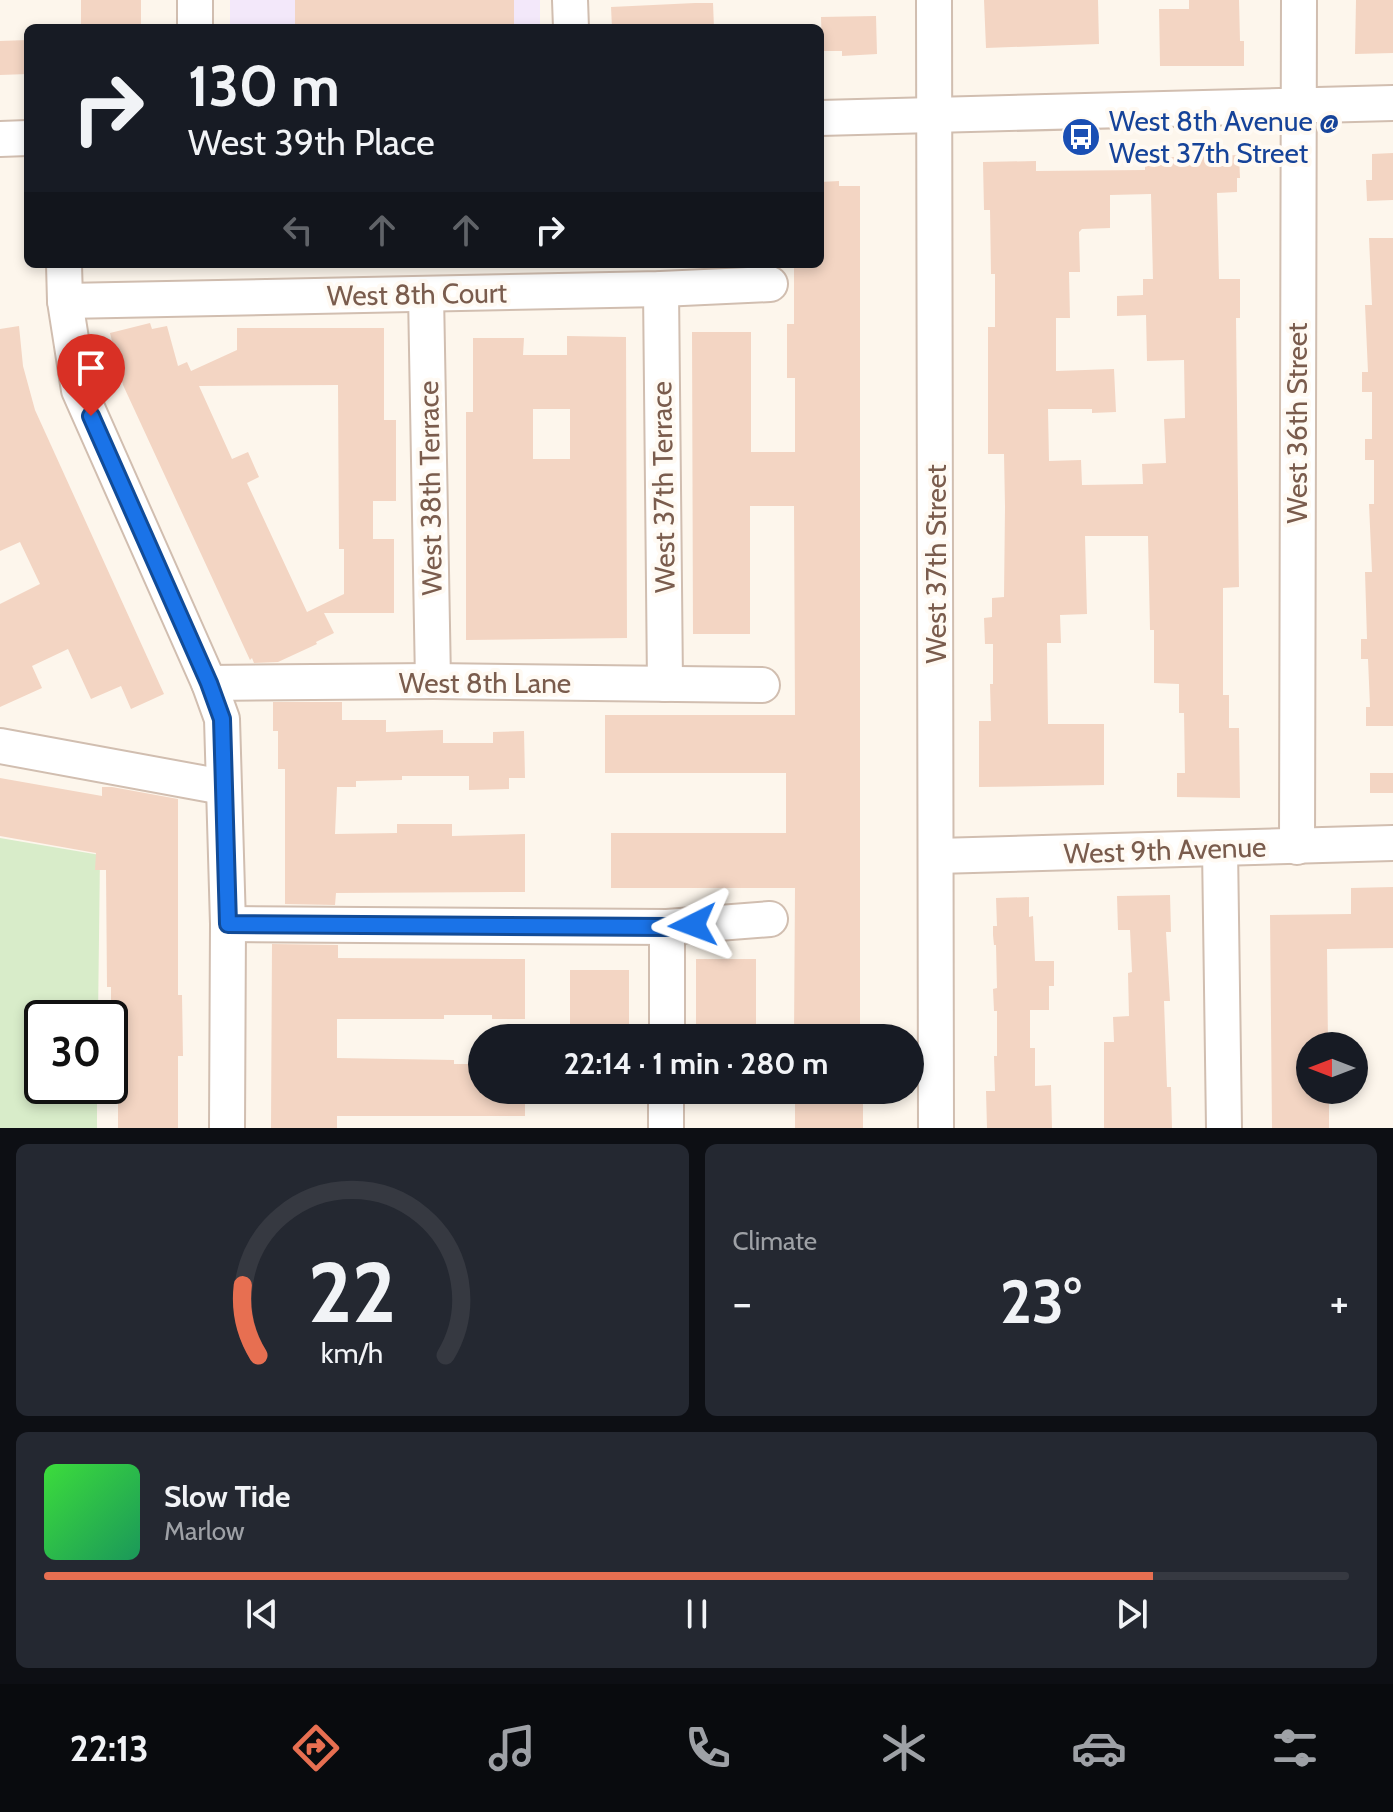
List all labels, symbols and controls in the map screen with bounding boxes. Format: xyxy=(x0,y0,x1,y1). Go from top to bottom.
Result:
text: 130 m xyxy=(188,52,340,120)
icon: right xyxy=(56,56,160,160)
place label: West 8th Avenue @ West 37th Street xyxy=(1109,104,1339,170)
bus stop icon: West 8th Avenue @ West 37th Street xyxy=(1060,116,1102,158)
text: West 39th Place xyxy=(188,120,435,164)
icon: left xyxy=(276,208,320,252)
icon: ahead xyxy=(360,208,404,252)
icon: ahead xyxy=(444,208,488,252)
icon: right xyxy=(528,208,572,252)
street label: West 8th Court xyxy=(327,275,507,313)
street label: West 36th Street xyxy=(1280,323,1314,523)
pin xyxy=(57,334,125,416)
icon: arrive xyxy=(69,346,113,390)
street label: West 38th Terrace xyxy=(411,380,449,596)
street label: West 37th Terrace xyxy=(644,381,682,593)
street label: West 37th Street xyxy=(919,464,953,664)
street label: West 8th Lane xyxy=(399,666,571,700)
street label: West 9th Avenue xyxy=(1063,829,1267,871)
position arrow xyxy=(651,883,735,967)
speed limit sign: 30 xyxy=(24,1000,128,1104)
north arrow xyxy=(1296,1032,1368,1104)
map controls xyxy=(1296,1032,1368,1104)
text: 22:14 · 1 min · 280 m xyxy=(564,1045,828,1082)
text: Climate xyxy=(733,1225,817,1257)
text: 22 xyxy=(308,1242,396,1343)
text: 23° xyxy=(1000,1265,1081,1338)
text: − xyxy=(733,1276,752,1329)
text: + xyxy=(1330,1276,1349,1329)
text: km/h xyxy=(321,1335,384,1370)
text: Slow Tide xyxy=(164,1478,291,1515)
text: Marlow xyxy=(164,1515,245,1547)
icon: previous xyxy=(240,1592,284,1636)
icon: pause xyxy=(675,1592,719,1636)
icon: next xyxy=(1110,1592,1154,1636)
icon: directions xyxy=(288,1720,344,1776)
icon: music xyxy=(484,1720,540,1776)
icon: phone xyxy=(680,1720,736,1776)
icon: climate xyxy=(876,1720,932,1776)
icon: car xyxy=(1071,1720,1127,1776)
icon: filters xyxy=(1267,1720,1323,1776)
text: 22:13 xyxy=(70,1726,149,1770)

